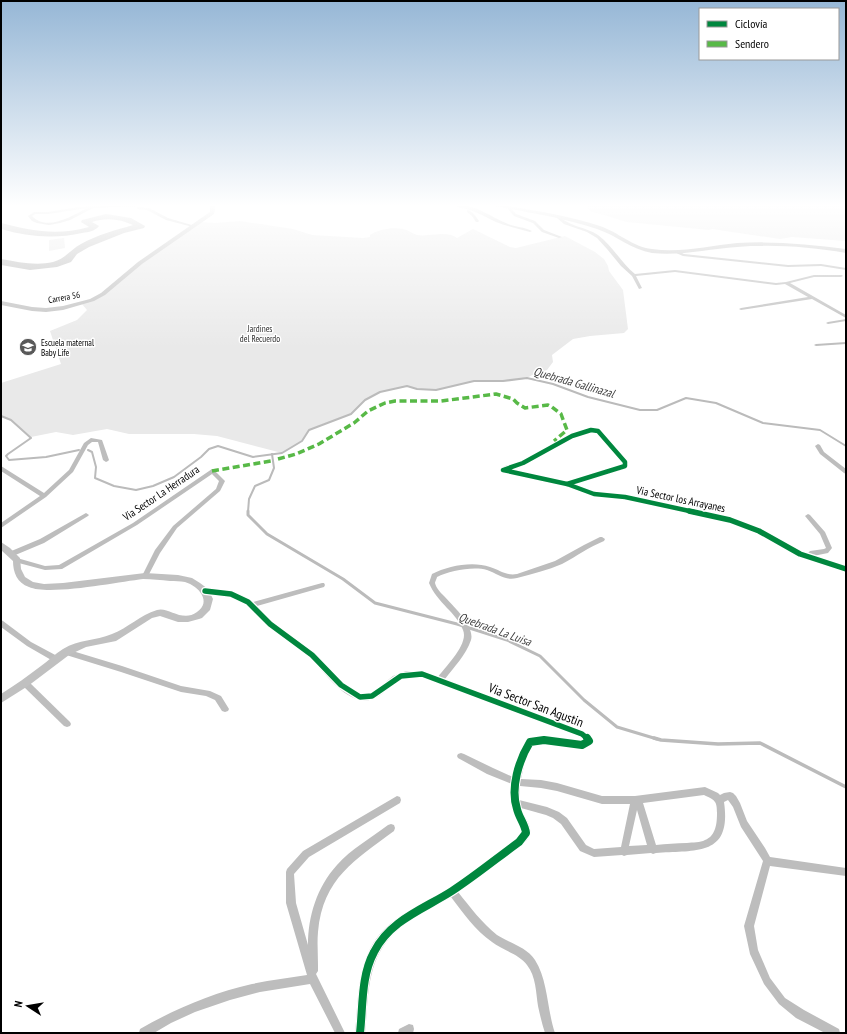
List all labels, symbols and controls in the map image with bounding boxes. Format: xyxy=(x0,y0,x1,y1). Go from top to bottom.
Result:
legend xyxy=(699,8,839,60)
text: Ciclovía xyxy=(735,16,767,31)
text: Sendero xyxy=(735,36,769,51)
street label: Carrera 56 xyxy=(47,289,81,305)
park label: Jardines del Recuerdo xyxy=(240,323,280,344)
school or university icon: Escuela maternal Baby Life xyxy=(18,337,38,357)
place label: Escuela maternal Baby Life xyxy=(41,337,95,358)
water label: Quebrada Gallinazal xyxy=(532,363,617,401)
street label: Via Sector La Herradura xyxy=(119,462,202,524)
street label: Via Sector los Arrayanes xyxy=(634,483,727,515)
water label: Quebrada La Luisa xyxy=(457,609,535,649)
street label: Via Sector San Agustin xyxy=(485,679,586,731)
north arrow xyxy=(8,986,48,1026)
text: N xyxy=(11,1000,26,1008)

